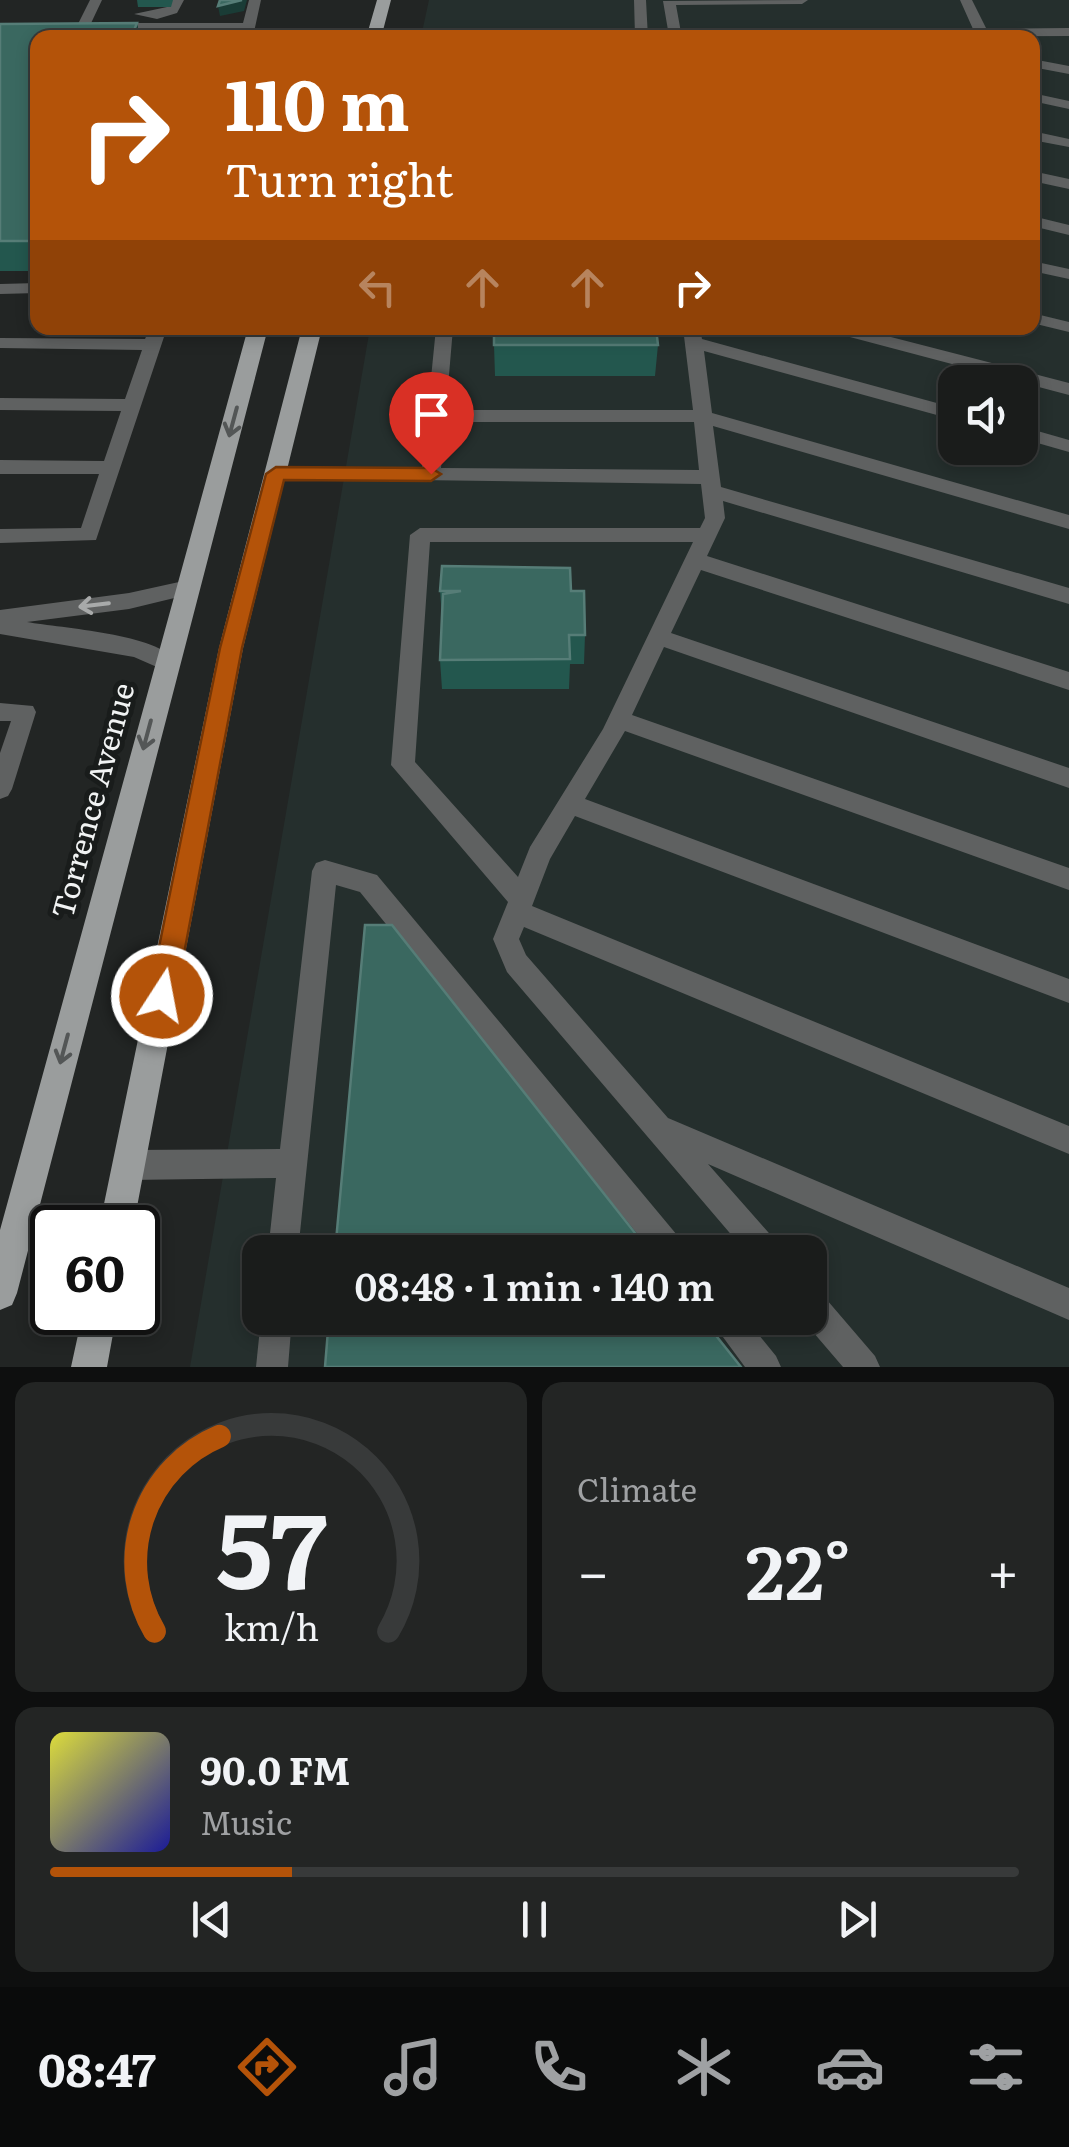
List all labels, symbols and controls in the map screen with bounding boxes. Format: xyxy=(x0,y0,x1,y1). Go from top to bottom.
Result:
text: 110 m xyxy=(225,49,410,153)
icon: right xyxy=(60,70,190,200)
text: Turn right xyxy=(225,144,453,211)
icon: left xyxy=(350,260,405,315)
icon: ahead xyxy=(455,260,510,315)
icon: ahead xyxy=(560,260,615,315)
icon: right xyxy=(665,260,720,315)
map controls xyxy=(938,365,1038,465)
button: sound xyxy=(938,365,1038,465)
pin xyxy=(389,372,474,475)
icon: arrive xyxy=(404,387,459,442)
one-way arrow xyxy=(222,406,241,437)
one-way arrow xyxy=(79,596,111,615)
street label: Torrence Avenue xyxy=(38,677,144,923)
one-way arrow xyxy=(136,719,155,750)
position arrow xyxy=(110,944,214,1048)
one-way arrow xyxy=(54,1032,72,1064)
speed limit sign: 60 xyxy=(30,1205,160,1335)
text: 08:48 · 1 min · 140 m xyxy=(355,1256,714,1313)
text: Climate xyxy=(577,1464,697,1512)
text: 57 xyxy=(216,1467,326,1621)
text: 22° xyxy=(745,1512,851,1623)
text: − xyxy=(577,1528,609,1610)
text: + xyxy=(987,1528,1019,1610)
text: km/h xyxy=(223,1599,319,1652)
text: 90.0 FM xyxy=(200,1740,350,1797)
text: Music xyxy=(200,1797,292,1845)
icon: previous xyxy=(184,1892,239,1947)
icon: pause xyxy=(507,1892,562,1947)
icon: next xyxy=(830,1892,885,1947)
icon: directions xyxy=(232,2032,302,2102)
icon: music xyxy=(378,2032,448,2102)
icon: phone xyxy=(524,2032,594,2102)
icon: climate xyxy=(669,2032,739,2102)
icon: car xyxy=(815,2032,885,2102)
icon: filters xyxy=(961,2032,1031,2102)
text: 08:47 xyxy=(38,2034,156,2101)

